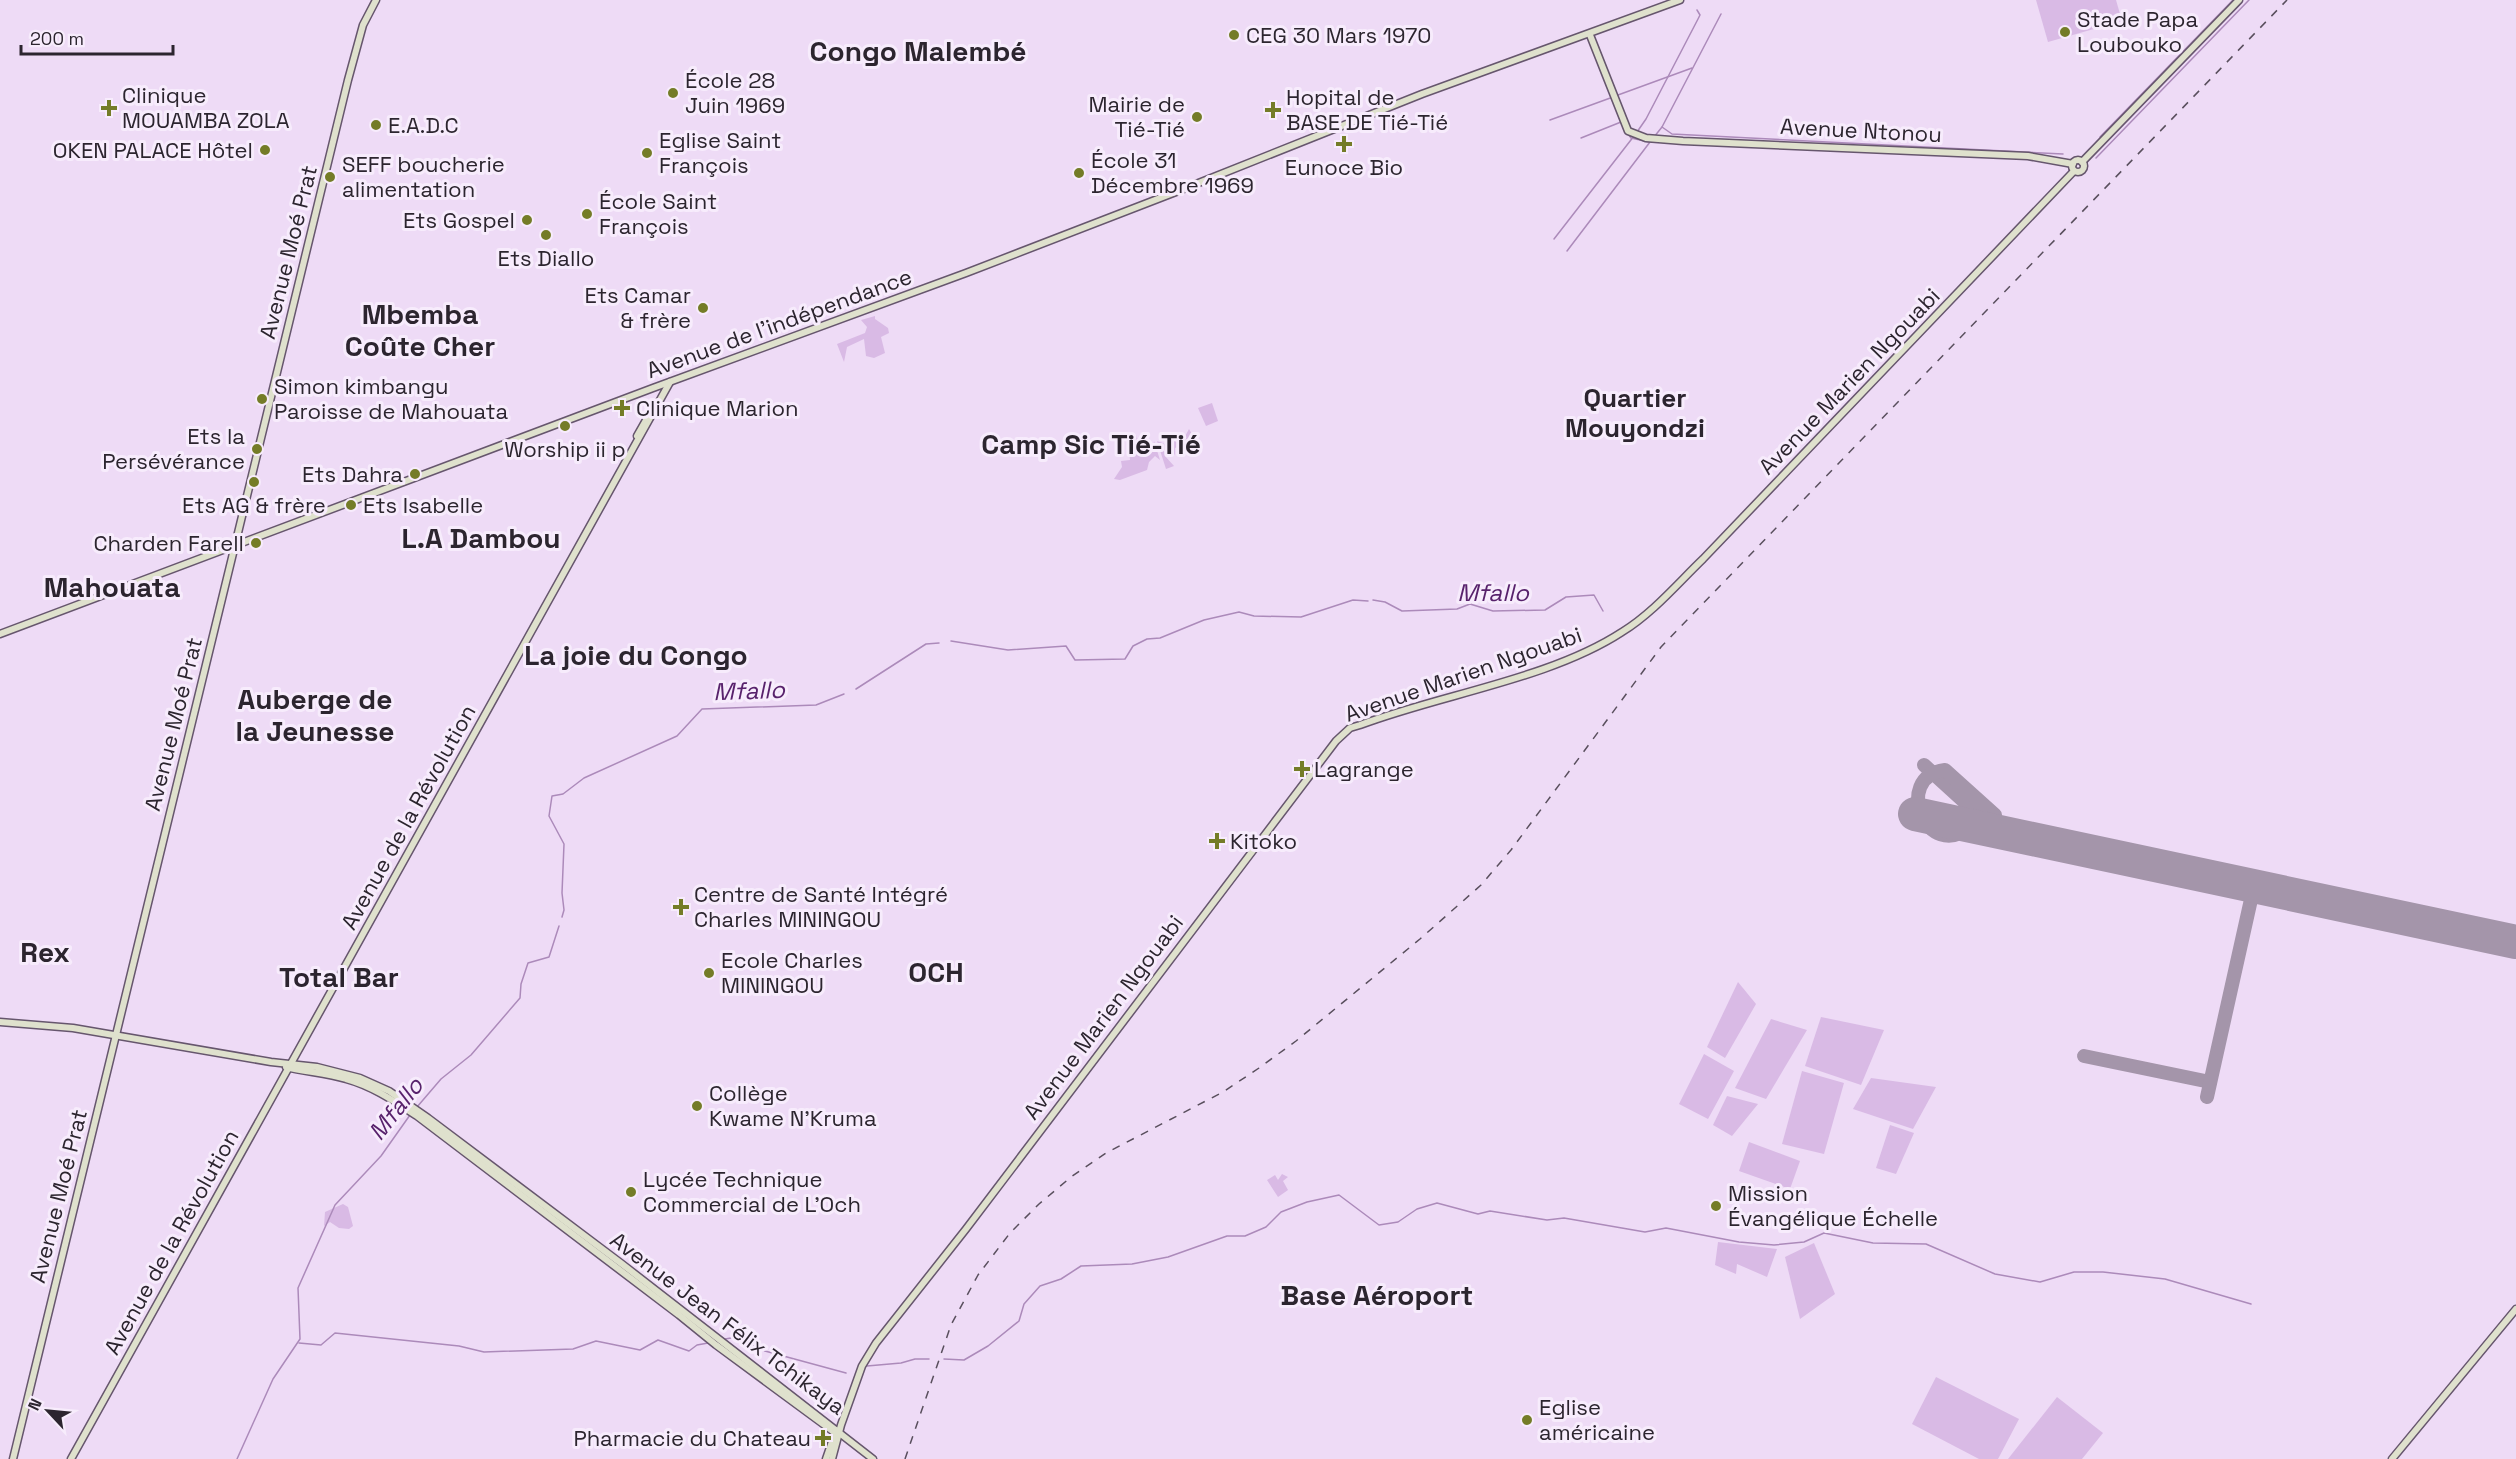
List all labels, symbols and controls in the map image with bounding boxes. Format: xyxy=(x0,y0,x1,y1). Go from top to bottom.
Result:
place label: Stade Papa Loubouko xyxy=(2077,5,2199,58)
scale bar xyxy=(21,18,172,56)
place label: CEG 30 Mars 1970 xyxy=(1246,21,1431,49)
marker: Stade Papa Loubouko xyxy=(2058,25,2072,39)
text: 200 m xyxy=(30,27,84,50)
marker: CEG 30 Mars 1970 xyxy=(1227,28,1241,42)
district label: Congo Malembé xyxy=(810,33,1026,69)
place label: École 28 Juin 1969 xyxy=(685,66,785,119)
place label: Clinique MOUAMBA ZOLA xyxy=(122,81,290,134)
place label: Hopital de BASE DE Tié-Tié xyxy=(1286,83,1448,136)
marker: École 28 Juin 1969 xyxy=(666,86,680,100)
place label: Mairie de Tié-Tié xyxy=(1088,90,1185,143)
marker: Clinique MOUAMBA ZOLA xyxy=(100,99,118,117)
marker: Hopital de BASE DE Tié-Tié xyxy=(1264,101,1282,119)
marker: Mairie de Tié-Tié xyxy=(1190,110,1204,124)
place label: E.A.D.C xyxy=(388,111,459,139)
street label: Avenue Ntonou xyxy=(1779,112,1943,148)
marker: E.A.D.C xyxy=(369,118,383,132)
place label: Eglise Saint François xyxy=(659,126,781,179)
place label: OKEN PALACE Hôtel xyxy=(53,136,253,164)
marker: Eunoce Bio xyxy=(1337,137,1351,151)
marker: OKEN PALACE Hôtel xyxy=(258,143,272,157)
marker: Eglise Saint François xyxy=(640,146,654,160)
place label: École 31 Décembre 1969 xyxy=(1091,146,1254,199)
place label: SEFF boucherie alimentation xyxy=(342,150,505,203)
place label: Eunoce Bio xyxy=(1285,153,1403,181)
street label: Avenue Moé Prat xyxy=(253,162,323,342)
marker: École 31 Décembre 1969 xyxy=(1072,166,1086,180)
marker: SEFF boucherie alimentation xyxy=(323,170,337,184)
place label: École Saint François xyxy=(599,187,717,240)
place label: Ets Gospel xyxy=(403,206,515,234)
marker: École Saint François xyxy=(580,207,594,221)
marker: Ets Gospel xyxy=(520,213,534,227)
marker: Ets Diallo xyxy=(539,228,553,242)
place label: Ets Diallo xyxy=(498,244,594,272)
street label: Avenue de l'indépendance xyxy=(642,262,916,384)
place label: Ets Camar & frère xyxy=(585,281,691,334)
street label: Avenue Marien Ngouabi xyxy=(1752,282,1946,480)
district label: Mbemba Coûte Cher xyxy=(345,296,495,364)
marker: Ets Camar & frère xyxy=(696,301,710,315)
place label: Simon kimbangu Paroisse de Mahouata xyxy=(274,372,508,425)
district label: Quartier Mouyondzi xyxy=(1565,381,1705,445)
marker: Simon kimbangu Paroisse de Mahouata xyxy=(255,392,269,406)
place label: Clinique Marion xyxy=(636,394,799,422)
marker: Clinique Marion xyxy=(613,399,631,417)
marker: Worship ii p xyxy=(558,419,572,433)
place label: Ets la Persévérance xyxy=(102,422,245,475)
district label: Camp Sic Tié-Tié xyxy=(981,426,1201,462)
place label: Worship ii p xyxy=(504,435,626,463)
marker: Ets la Persévérance xyxy=(250,442,264,456)
place label: Ets Dahra xyxy=(302,460,403,488)
marker: Ets Dahra xyxy=(408,467,422,481)
marker: Ets AG & frère xyxy=(247,475,261,489)
place label: Ets AG & frère xyxy=(182,491,326,519)
place label: Ets Isabelle xyxy=(363,491,483,519)
marker: Ets Isabelle xyxy=(344,498,358,512)
district label: L.A Dambou xyxy=(401,520,561,556)
place label: Charden Farell xyxy=(93,529,244,557)
marker: Charden Farell xyxy=(249,536,263,550)
district label: Mahouata xyxy=(44,569,180,605)
water label: Mfallo xyxy=(1457,577,1530,608)
street label: Avenue Marien Ngouabi xyxy=(1341,620,1585,728)
street label: Avenue Moé Prat xyxy=(138,634,208,814)
district label: La joie du Congo xyxy=(524,637,748,673)
water label: Mfallo xyxy=(713,674,786,707)
district label: Auberge de la Jeunesse xyxy=(235,681,395,749)
street label: Avenue de la Révolution xyxy=(334,700,482,934)
place label: Lagrange xyxy=(1314,755,1414,783)
marker: Lagrange xyxy=(1295,762,1309,776)
place label: Kitoko xyxy=(1230,827,1297,855)
marker: Kitoko xyxy=(1208,832,1226,850)
place label: Centre de Santé Intégré Charles MININGOU xyxy=(694,880,948,933)
marker: Centre de Santé Intégré Charles MININGOU xyxy=(672,898,690,916)
street label: Avenue Marien Ngouabi xyxy=(1017,909,1189,1125)
district label: Rex xyxy=(20,934,70,970)
place label: Ecole Charles MININGOU xyxy=(721,946,863,999)
district label: OCH xyxy=(908,954,964,990)
district label: Total Bar xyxy=(279,959,399,995)
marker: Ecole Charles MININGOU xyxy=(702,966,716,980)
water label: Mfallo xyxy=(361,1070,431,1146)
place label: Collège Kwame N'Kruma xyxy=(709,1079,877,1132)
marker: Collège Kwame N'Kruma xyxy=(690,1099,704,1113)
street label: Avenue Moé Prat xyxy=(23,1106,93,1286)
street label: Avenue de la Révolution xyxy=(97,1125,245,1359)
place label: Lycée Technique Commercial de L'Och xyxy=(643,1165,861,1218)
place label: Mission Évangélique Échelle xyxy=(1728,1179,1938,1232)
marker: Lycée Technique Commercial de L'Och xyxy=(624,1185,638,1199)
marker: Mission Évangélique Échelle xyxy=(1709,1199,1723,1213)
street label: Avenue Jean Félix Tchikaya xyxy=(605,1225,851,1421)
district label: Base Aéroport xyxy=(1281,1277,1473,1313)
north arrow xyxy=(18,1381,78,1441)
place label: Eglise américaine xyxy=(1539,1393,1655,1446)
text: N xyxy=(23,1395,47,1414)
marker: Eglise américaine xyxy=(1520,1413,1534,1427)
place label: Pharmacie du Chateau xyxy=(573,1424,811,1452)
marker: Pharmacie du Chateau xyxy=(816,1431,830,1445)

